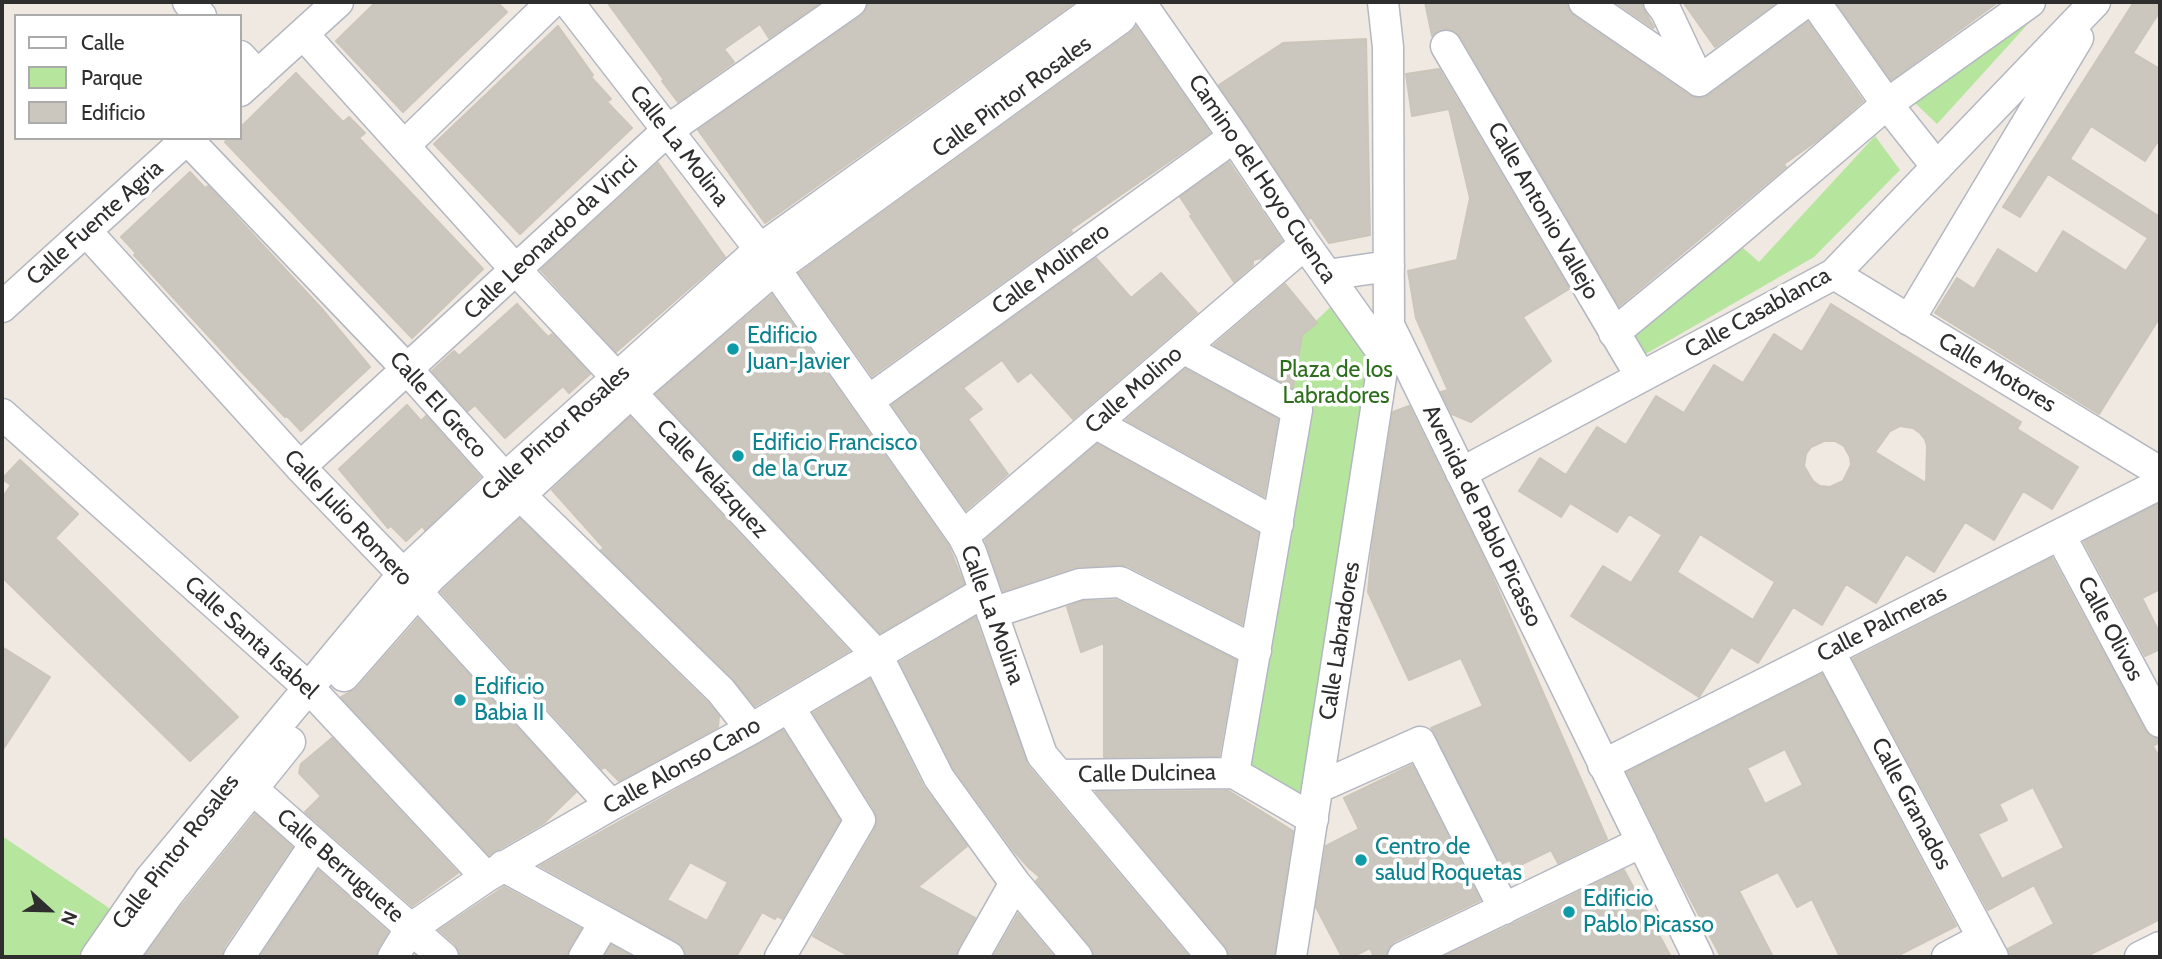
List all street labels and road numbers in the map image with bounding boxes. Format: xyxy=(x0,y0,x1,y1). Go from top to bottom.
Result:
street label: Calle Pintor Rosales xyxy=(927,30,1097,164)
street label: Camino del Hoyo Cuenca xyxy=(1182,69,1342,289)
street label: Calle La Molina xyxy=(623,80,735,212)
street label: Calle Antonio Vallejo xyxy=(1481,118,1605,304)
street label: Calle Leonardo da Vinci xyxy=(459,150,643,326)
street label: Calle Fuente Agria xyxy=(21,155,169,291)
street label: Calle Molinero xyxy=(987,217,1115,321)
street label: Calle Casablanca xyxy=(1680,262,1836,364)
street label: Calle Motores xyxy=(1933,327,2061,419)
street label: Calle Molino xyxy=(1080,340,1188,440)
street label: Calle El Greco xyxy=(383,346,493,464)
street label: Calle Pintor Rosales xyxy=(476,359,636,507)
street label: Avenida de Pablo Picasso xyxy=(1416,401,1548,631)
street label: Calle Velázquez xyxy=(650,414,774,544)
street label: Calle Julio Romero xyxy=(278,444,418,592)
street label: Calle La Molina xyxy=(954,542,1030,688)
street label: Calle Labradores xyxy=(1314,560,1366,722)
street label: Calle Santa Isabel xyxy=(179,571,323,705)
street label: Calle Olivos xyxy=(2071,572,2149,686)
street label: Calle Palmeras xyxy=(1813,580,1951,668)
street label: Calle Alonso Cano xyxy=(598,711,766,821)
street label: Calle Granados xyxy=(1865,733,1957,875)
street label: Calle Dulcinea xyxy=(1078,759,1216,789)
street label: Calle Pintor Rosales xyxy=(107,769,245,935)
street label: Calle Berruguete xyxy=(271,803,409,929)

